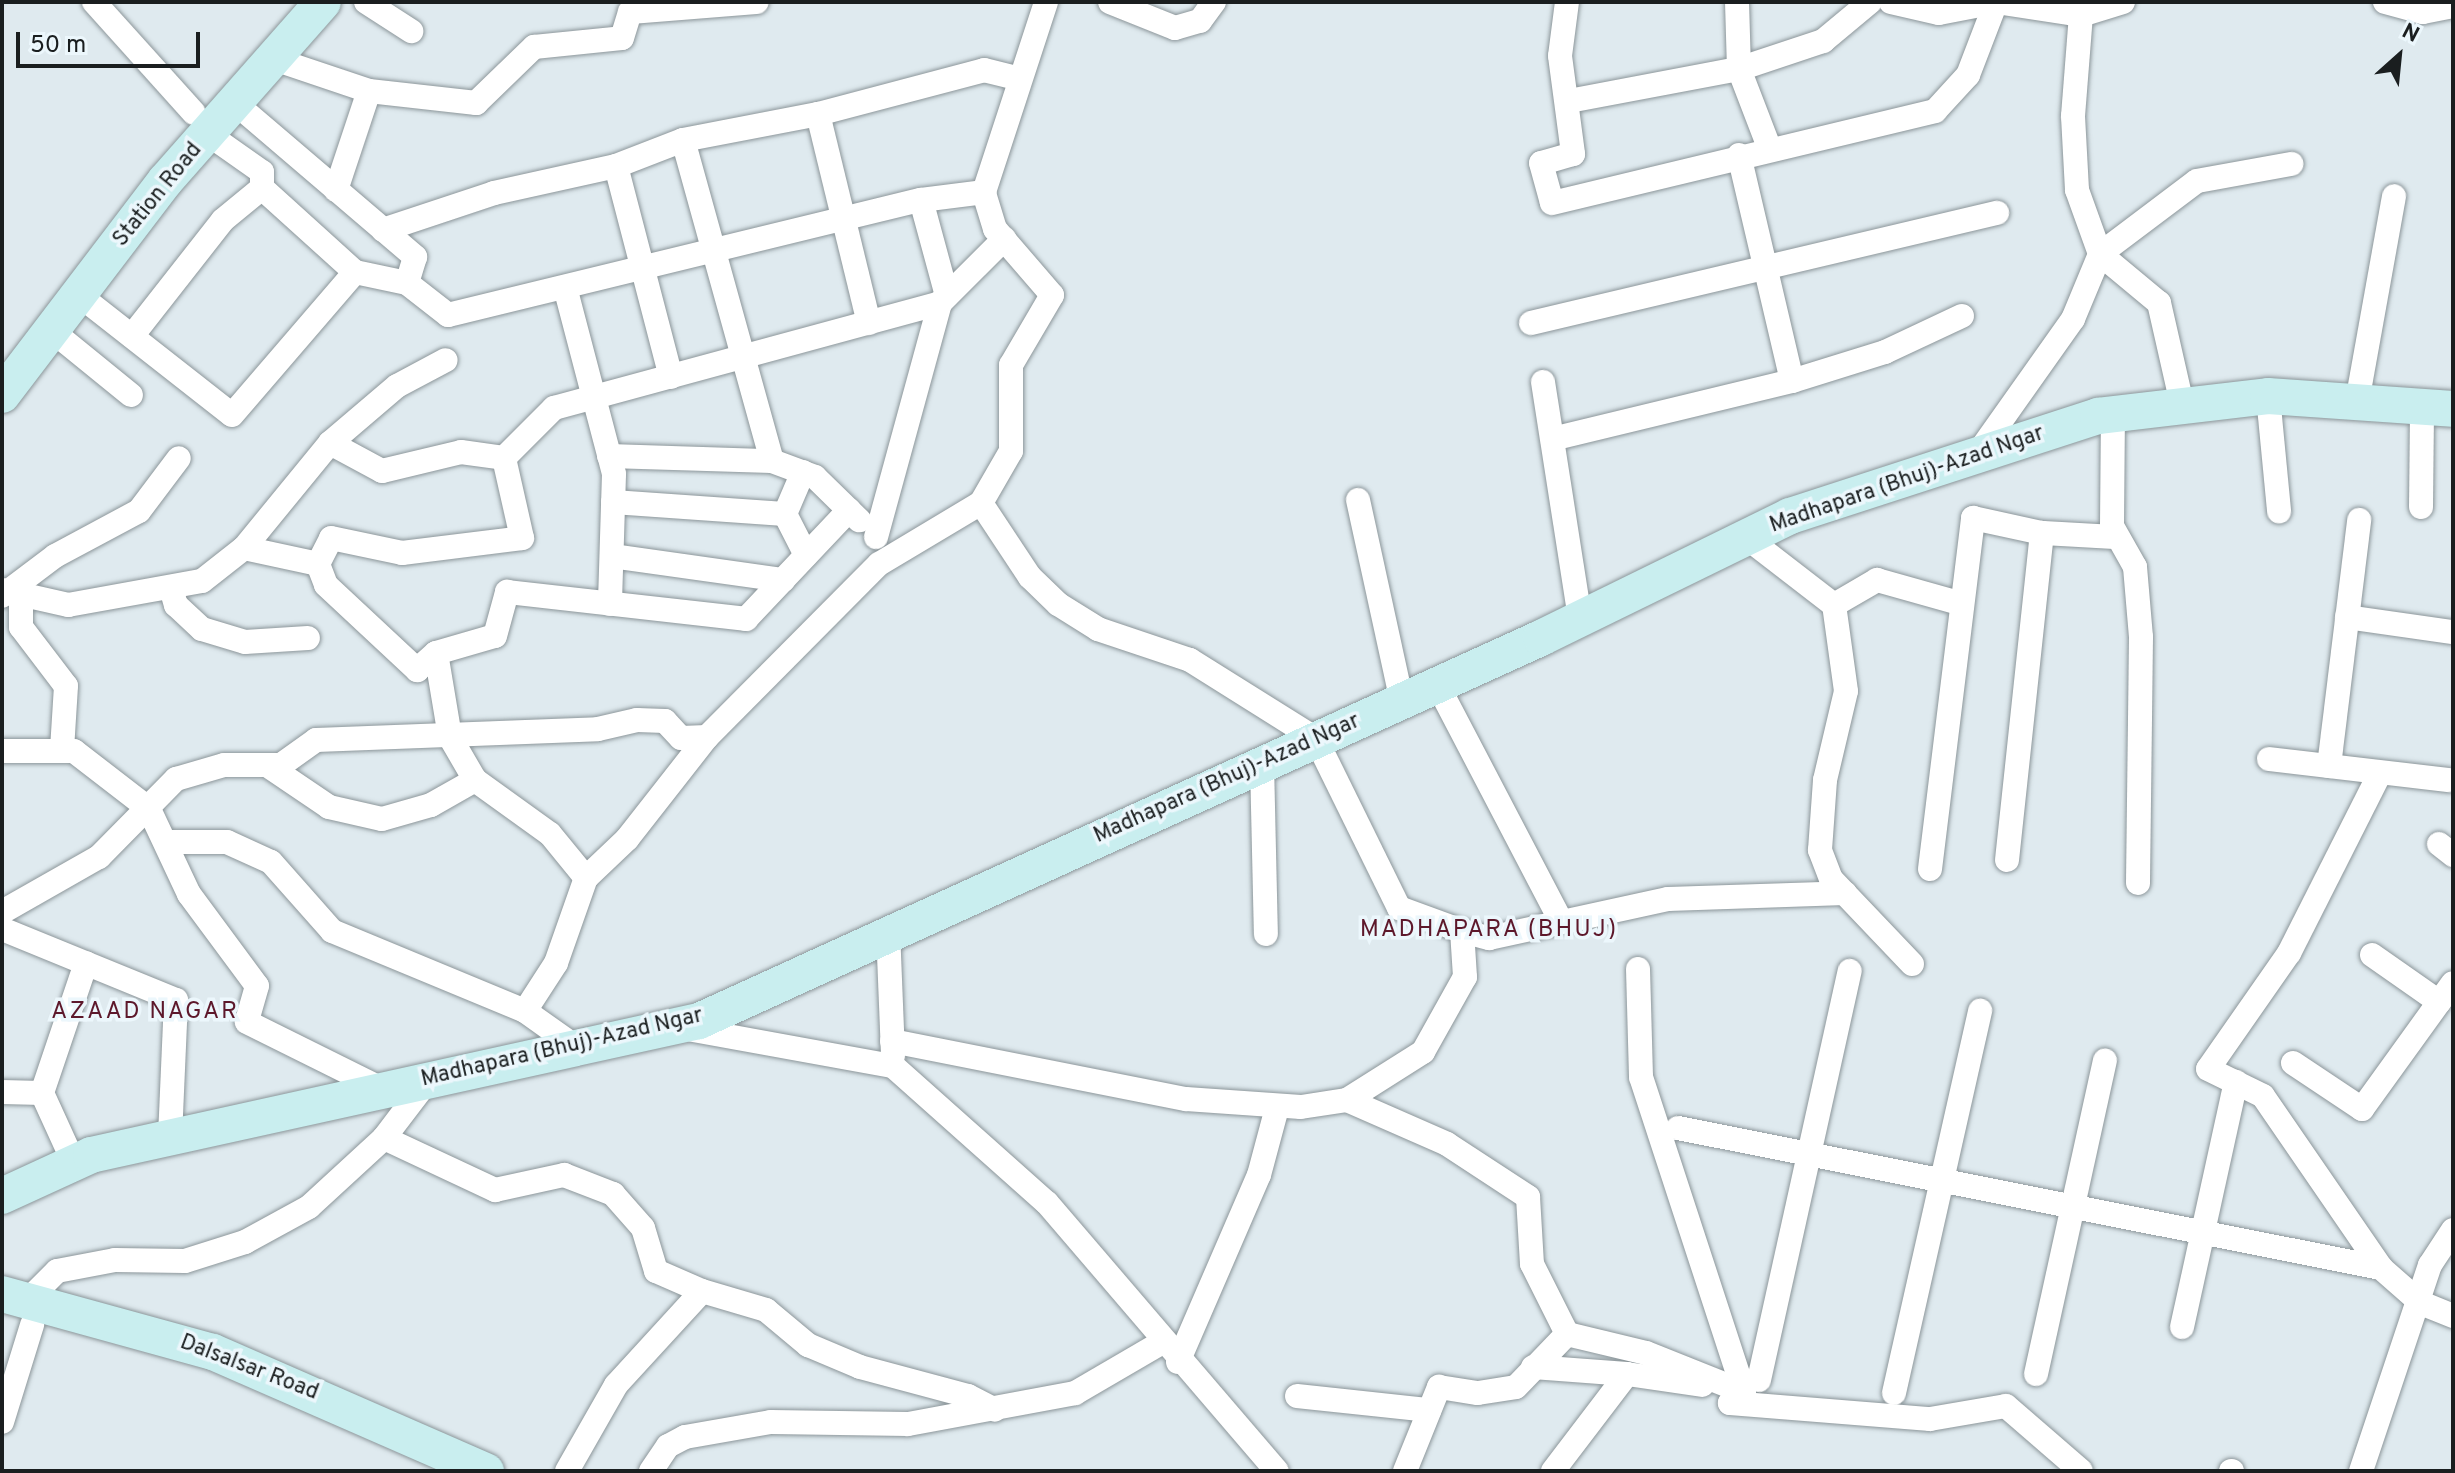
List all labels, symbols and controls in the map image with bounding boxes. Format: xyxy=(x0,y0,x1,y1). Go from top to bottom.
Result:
scale bar xyxy=(20,16,204,66)
north arrow xyxy=(2359,16,2439,96)
text: N xyxy=(2397,19,2423,50)
text: 50 m xyxy=(30,31,86,61)
street label: Station Road xyxy=(108,138,208,252)
street label: Madhapara (Bhuj)-Azad Ngar xyxy=(1766,421,2048,539)
street label: Madhapara (Bhuj)-Azad Ngar xyxy=(1090,708,1364,850)
district label: MADHAPARA (BHUJ) xyxy=(1359,917,1619,945)
district label: AZAAD NAGAR xyxy=(51,999,239,1027)
street label: Madhapara (Bhuj)-Azad Ngar xyxy=(419,1003,705,1093)
street label: Dalsalsar Road xyxy=(176,1330,322,1406)

